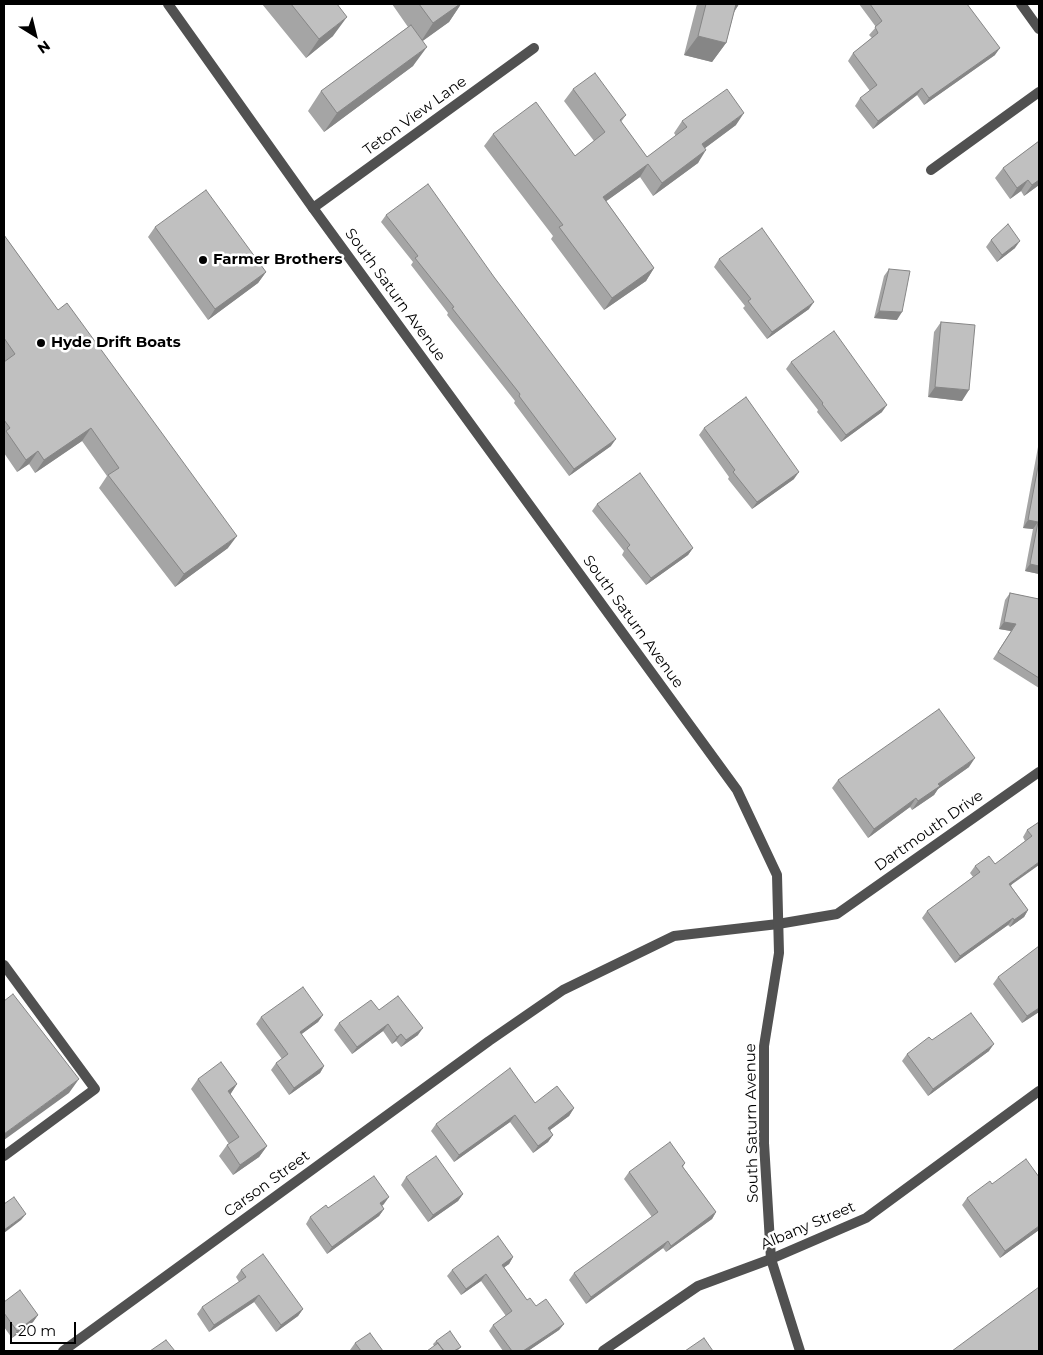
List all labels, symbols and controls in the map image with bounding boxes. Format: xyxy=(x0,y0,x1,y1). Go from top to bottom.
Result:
north arrow xyxy=(10,10,60,60)
text: N xyxy=(34,37,54,58)
street label: Teton View Lane xyxy=(360,72,470,160)
street label: South Saturn Avenue xyxy=(341,225,449,365)
place label: Farmer Brothers xyxy=(213,251,342,269)
marker: Farmer Brothers xyxy=(197,254,209,266)
place label: Hyde Drift Boats xyxy=(51,334,181,352)
marker: Hyde Drift Boats xyxy=(35,337,47,349)
street label: South Saturn Avenue xyxy=(579,552,687,692)
street label: Dartmouth Drive xyxy=(871,787,987,875)
street label: South Saturn Avenue xyxy=(742,1043,762,1203)
street label: Carson Street xyxy=(221,1147,313,1221)
street label: Albany Street xyxy=(758,1198,858,1254)
scale bar xyxy=(12,1312,79,1344)
text: 20 m xyxy=(18,1321,56,1340)

